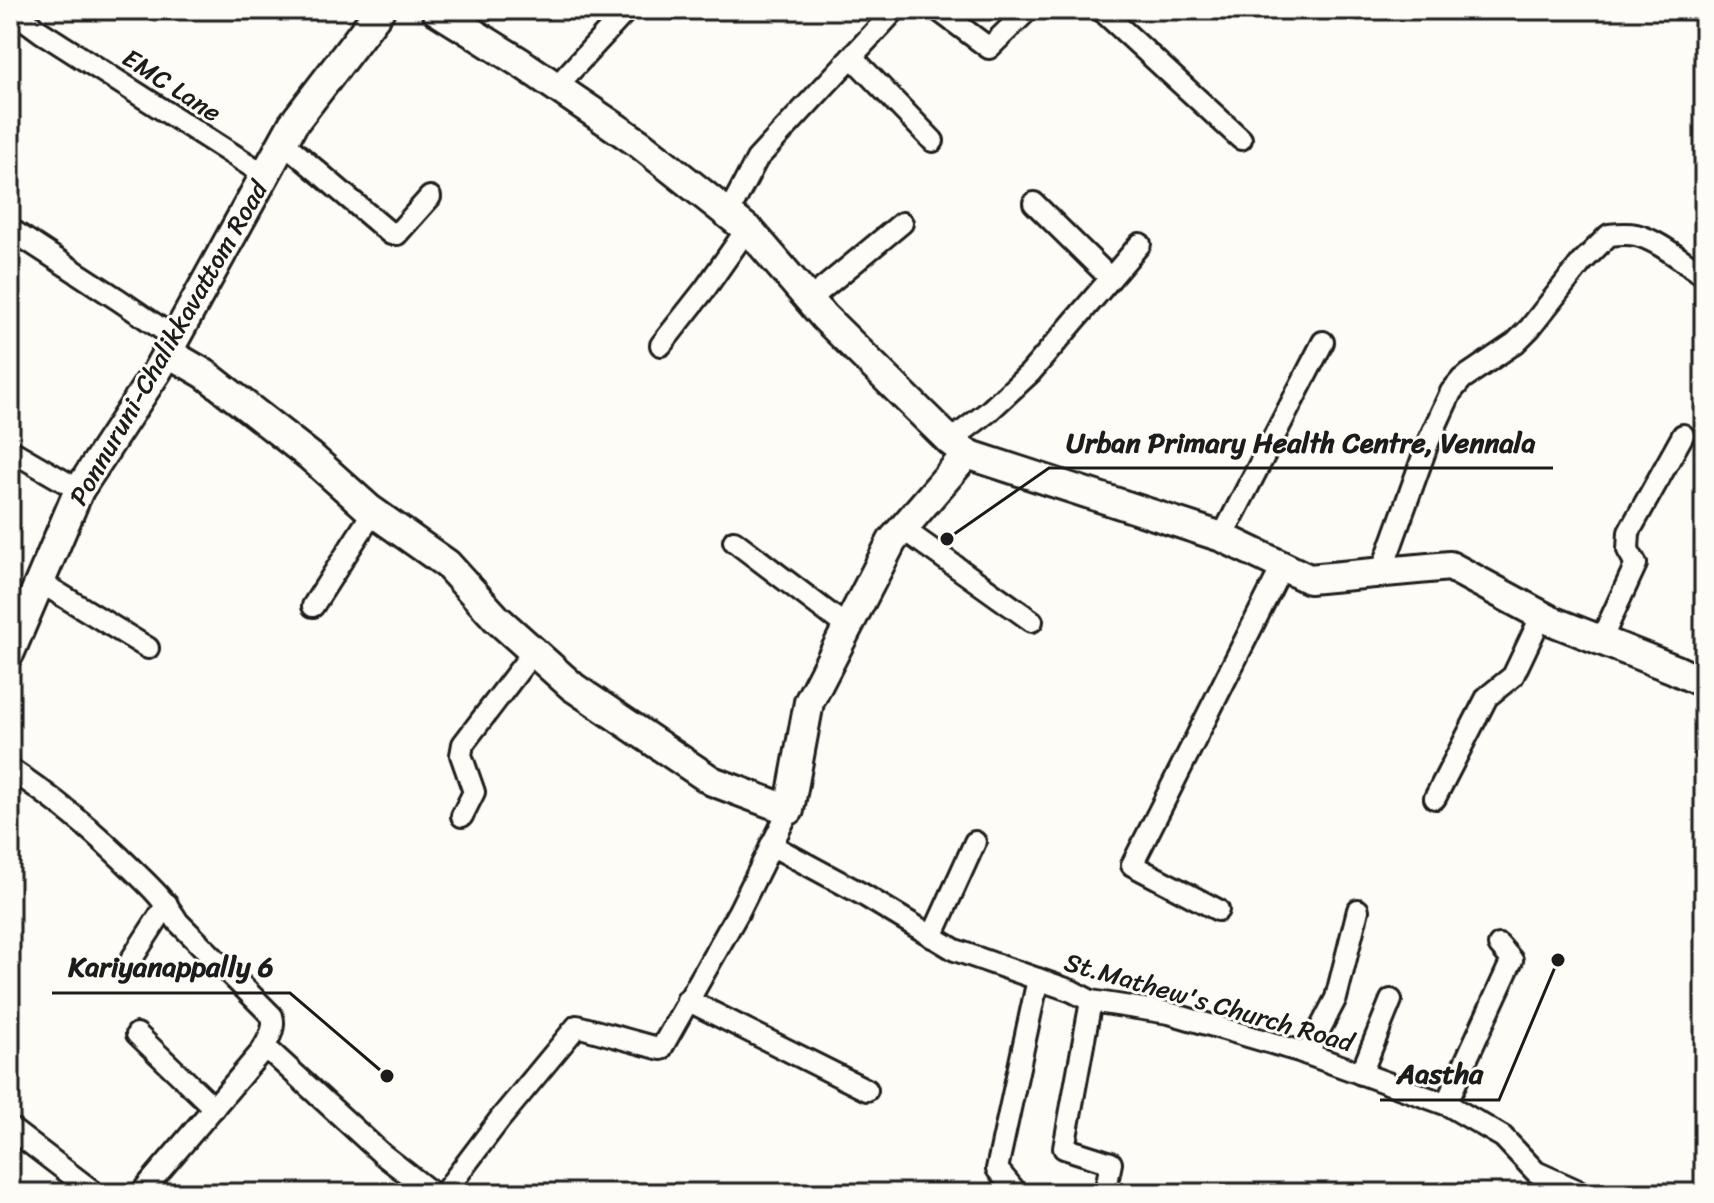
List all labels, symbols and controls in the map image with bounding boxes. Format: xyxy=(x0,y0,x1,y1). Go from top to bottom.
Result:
street label: EMC Lane xyxy=(113,35,231,135)
street label: Ponnuruni-Chalikkavattom Road xyxy=(56,170,281,514)
callout: Urban Primary Health Centre, Vennala xyxy=(1049,416,1553,468)
text: Urban Primary Health Centre, Vennala xyxy=(1066,418,1536,467)
street label: St.Mathew's Church Road xyxy=(1059,939,1361,1066)
callout: Kariyanappally 6 xyxy=(52,941,290,993)
text: Kariyanappally 6 xyxy=(67,942,274,991)
callout: Aastha xyxy=(1380,1048,1499,1100)
text: Aastha xyxy=(1396,1049,1484,1098)

